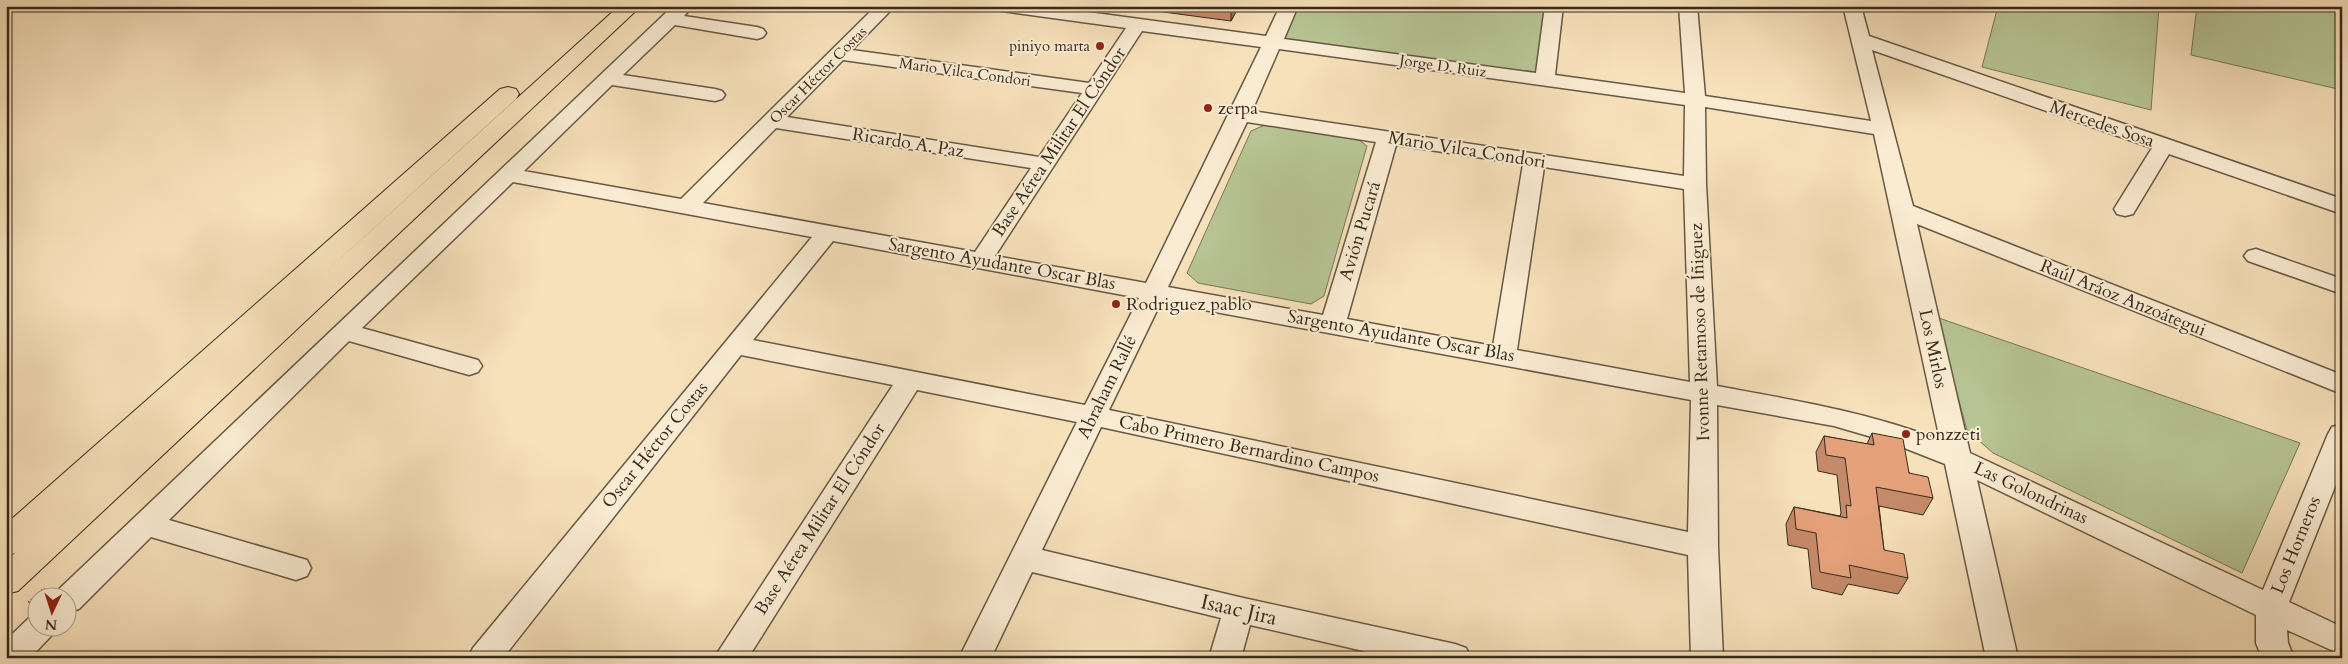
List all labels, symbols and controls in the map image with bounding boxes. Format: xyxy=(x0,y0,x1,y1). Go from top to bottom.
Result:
street label: Oscar Héctor Costas xyxy=(765,22,871,128)
place label: piniyo marta xyxy=(1009,36,1091,56)
marker: piniyo marta xyxy=(1094,40,1106,52)
street label: Base Aérea Militar El Cóndor xyxy=(986,42,1132,242)
street label: Jorge D. Ruiz xyxy=(1396,50,1488,82)
street label: Mario Vilca Condori xyxy=(898,53,1032,91)
street label: Mercedes Sosa xyxy=(2046,94,2158,154)
place label: zerpa xyxy=(1218,96,1258,121)
marker: zerpa xyxy=(1202,102,1214,114)
street label: Ricardo A. Paz xyxy=(850,122,966,164)
street label: Mario Vilca Condori xyxy=(1386,125,1548,175)
street label: Avión Pucará xyxy=(1333,178,1387,284)
street label: Ivonne Retamoso de Íñiguez xyxy=(1684,222,1716,442)
street label: Sargento Ayudante Oscar Blas xyxy=(886,232,1118,296)
street label: Raúl Aráoz Anzoátegui xyxy=(2036,253,2210,343)
place label: Rodriguez pablo xyxy=(1126,292,1252,317)
marker: Rodriguez pablo xyxy=(1110,298,1122,310)
street label: Sargento Ayudante Oscar Blas xyxy=(1285,304,1517,368)
street label: Los Mirlos xyxy=(1912,307,1954,391)
street label: Abraham Rallé xyxy=(1071,331,1143,443)
street label: Oscar Héctor Costas xyxy=(596,376,714,514)
street label: Cabo Primero Bernardino Campos xyxy=(1116,409,1382,489)
street label: Base Aérea Militar El Cóndor xyxy=(749,418,892,620)
place label: ponzzeti xyxy=(1916,422,1981,447)
marker: ponzzeti xyxy=(1900,428,1912,440)
street label: Las Golondrinas xyxy=(1970,456,2092,530)
street label: Los Horneros xyxy=(2265,492,2327,598)
north arrow xyxy=(28,586,78,636)
street label: Isaac Jira xyxy=(1198,587,1280,633)
text: N xyxy=(44,615,58,634)

